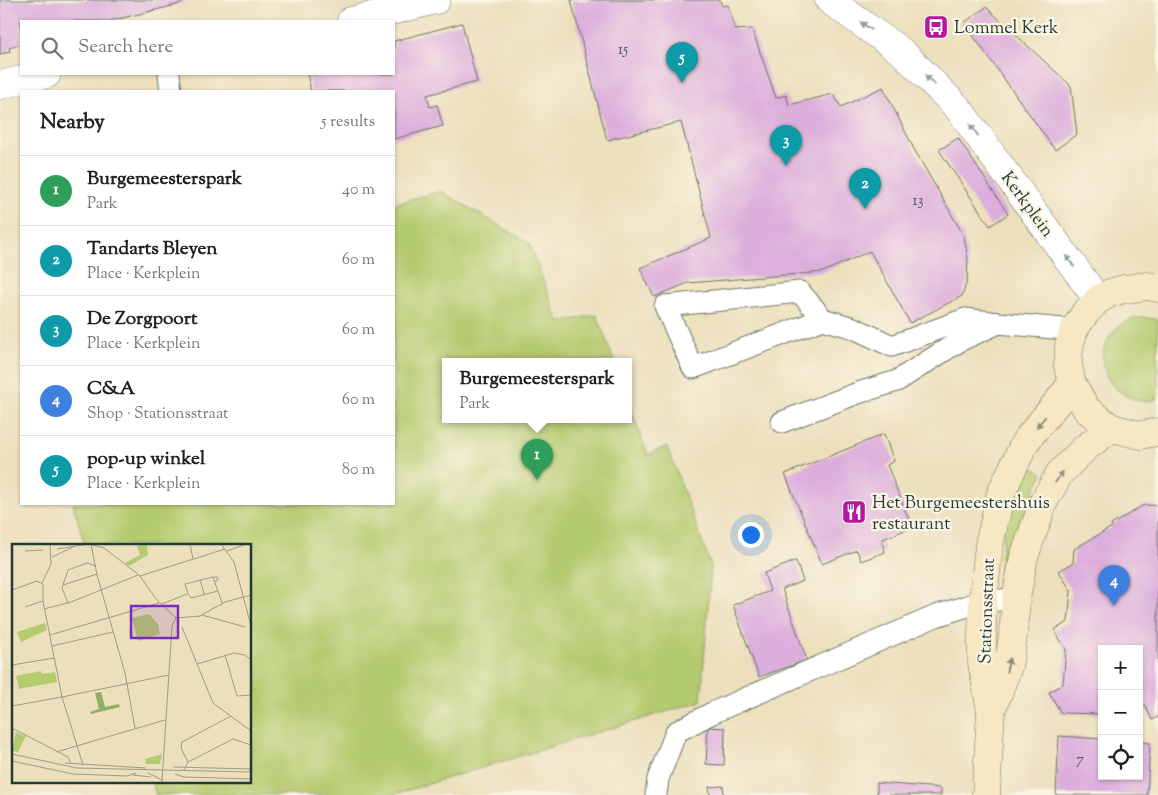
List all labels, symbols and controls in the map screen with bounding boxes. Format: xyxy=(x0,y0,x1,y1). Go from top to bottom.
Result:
bus stop icon: Lommel Kerk xyxy=(923,14,949,40)
place label: Lommel Kerk xyxy=(954,16,1059,42)
search box xyxy=(20,20,395,75)
one-way arrow xyxy=(859,21,873,31)
icon: search xyxy=(38,34,66,62)
text: Search here xyxy=(78,34,173,61)
house number: 15 xyxy=(618,40,628,61)
pin: 5 xyxy=(666,42,698,83)
one-way arrow xyxy=(924,74,936,86)
text: Nearby xyxy=(40,108,105,138)
text: 5 results xyxy=(321,111,375,134)
one-way arrow xyxy=(968,124,979,137)
pin: 3 xyxy=(770,125,802,166)
text: Burgemeesterspark xyxy=(87,166,242,193)
street label: Kerkplein xyxy=(994,167,1059,244)
pin: 2 xyxy=(849,168,881,209)
text: 1 xyxy=(53,179,59,202)
text: 40 m xyxy=(342,179,375,202)
house number: 13 xyxy=(912,191,924,212)
text: Park xyxy=(87,193,118,216)
text: Tandarts Bleyen xyxy=(87,236,218,263)
text: 2 xyxy=(52,249,60,272)
text: 60 m xyxy=(342,249,375,272)
one-way arrow xyxy=(1064,255,1075,268)
text: Place · Kerkplein xyxy=(87,263,201,286)
text: De Zorgpoort xyxy=(87,306,197,333)
text: 3 xyxy=(53,319,59,342)
text: 60 m xyxy=(342,319,375,342)
text: Place · Kerkplein xyxy=(87,333,201,356)
popup xyxy=(442,358,632,423)
text: Burgemeesterspark xyxy=(459,366,615,393)
text: C&A xyxy=(87,376,135,403)
text: 4 xyxy=(52,389,60,412)
text: 60 m xyxy=(342,389,375,412)
text: Park xyxy=(459,393,490,416)
text: Shop · Stationsstraat xyxy=(87,403,229,426)
one-way arrow xyxy=(1036,415,1047,428)
pin: 1 xyxy=(521,439,553,480)
text: pop-up winkel xyxy=(87,446,205,473)
text: 5 xyxy=(53,459,59,482)
text: 80 m xyxy=(342,459,375,482)
one-way arrow xyxy=(1054,470,1064,483)
text: Place · Kerkplein xyxy=(87,473,201,496)
place label: Het Burgemeestershuis restaurant xyxy=(872,491,1050,538)
restaurant icon: Het Burgemeestershuis restaurant xyxy=(841,499,867,525)
your location xyxy=(738,522,764,548)
inset map xyxy=(12,544,251,782)
street label: Stationsstraat xyxy=(973,558,1003,665)
pin: 4 xyxy=(1098,565,1130,606)
map controls xyxy=(1098,645,1143,780)
button: + xyxy=(1098,645,1143,690)
one-way arrow xyxy=(1004,657,1012,672)
button: − xyxy=(1098,690,1143,735)
button: locate xyxy=(1098,735,1143,780)
house number: 7 xyxy=(1076,750,1084,771)

